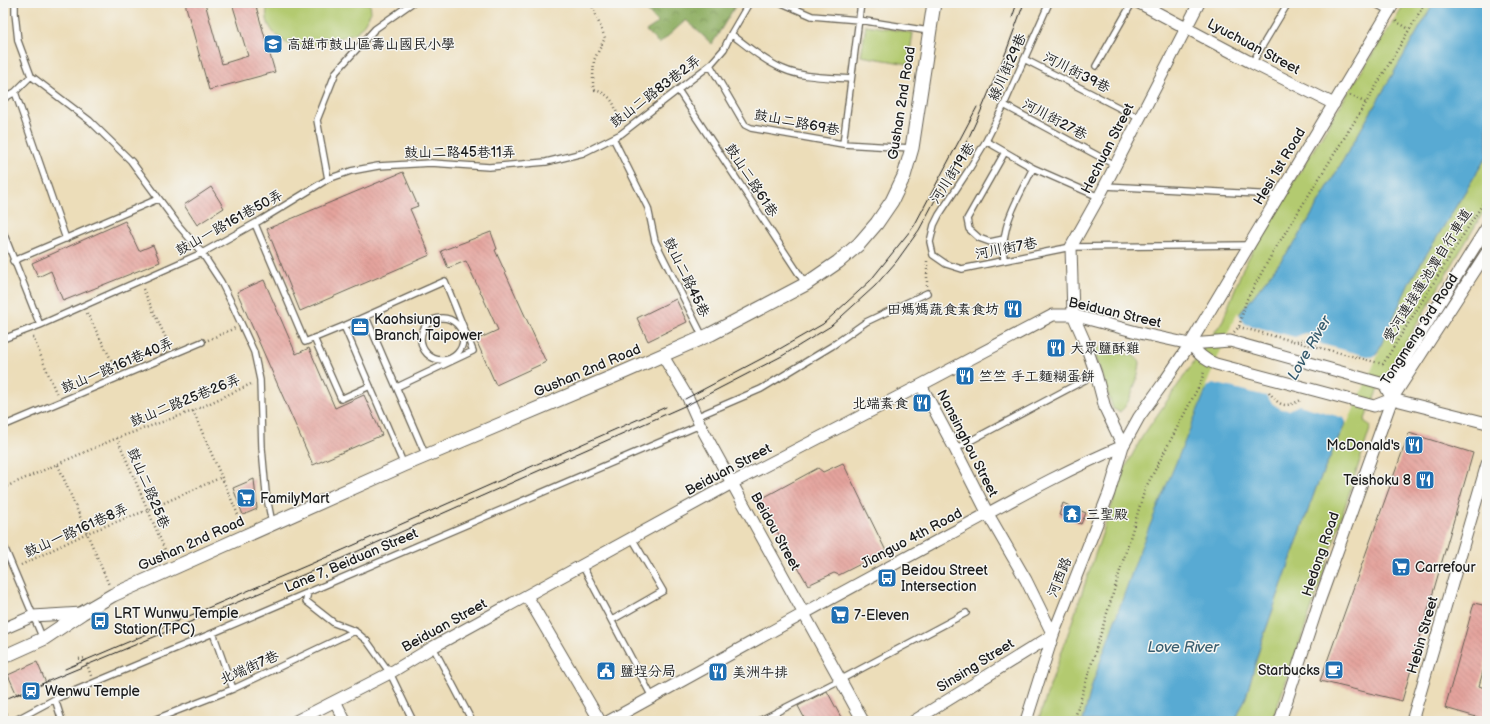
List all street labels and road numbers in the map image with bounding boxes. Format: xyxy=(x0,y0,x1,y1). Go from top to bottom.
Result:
street label: Lyuchuan Street xyxy=(1205,15,1304,78)
street label: 綠川街29巷 xyxy=(985,30,1030,104)
street label: Gushan 2nd Road xyxy=(884,45,919,161)
street label: 河川街39巷 xyxy=(1041,48,1114,97)
street label: 鼓山二路83巷2弄 xyxy=(607,52,704,131)
street label: 河川街27巷 xyxy=(1019,95,1091,144)
street label: Hechuan Street xyxy=(1077,100,1138,196)
street label: 鼓山二路69巷 xyxy=(753,106,842,139)
street label: Hesi 1st Road xyxy=(1250,125,1309,208)
street label: 河川街19巷 xyxy=(926,139,979,207)
street label: 鼓山二路61巷 xyxy=(722,140,782,221)
street label: 鼓山二路45巷11弄 xyxy=(404,144,516,161)
street label: 鼓山一路161巷50弄 xyxy=(173,186,286,259)
street label: 愛河連接蓮池潭自行車道 xyxy=(1379,205,1475,345)
street label: 河川街7巷 xyxy=(974,234,1040,263)
street label: 鼓山二路45巷 xyxy=(660,235,714,321)
street label: Tongmeng 3rd Road xyxy=(1377,270,1462,388)
street label: Beiduan Street xyxy=(1067,294,1164,332)
street label: 鼓山一路161巷40弄 xyxy=(59,334,176,397)
street label: Gushan 2nd Road xyxy=(531,340,643,401)
street label: 鼓山二路25巷26弄 xyxy=(128,371,243,430)
street label: Nansinghou Street xyxy=(933,387,1002,500)
street label: Beiduan Street xyxy=(682,439,775,499)
street label: 鼓山二路25巷 xyxy=(124,445,174,532)
street label: Beidou Street xyxy=(747,489,804,574)
street label: 鼓山一路161巷8弄 xyxy=(22,500,131,561)
street label: Jianguo 4th Road xyxy=(858,505,965,572)
street label: Hedong Road xyxy=(1298,510,1343,599)
street label: Gushan 2nd Road xyxy=(135,512,247,574)
street label: Lane 7, Beiduan Street xyxy=(282,524,421,596)
street label: 河西路 xyxy=(1044,555,1075,600)
street label: Hebin Street xyxy=(1403,594,1442,676)
street label: Beiduan Street xyxy=(399,595,490,656)
street label: Sinsing Street xyxy=(934,635,1018,696)
street label: 北端街7巷 xyxy=(217,646,282,688)

